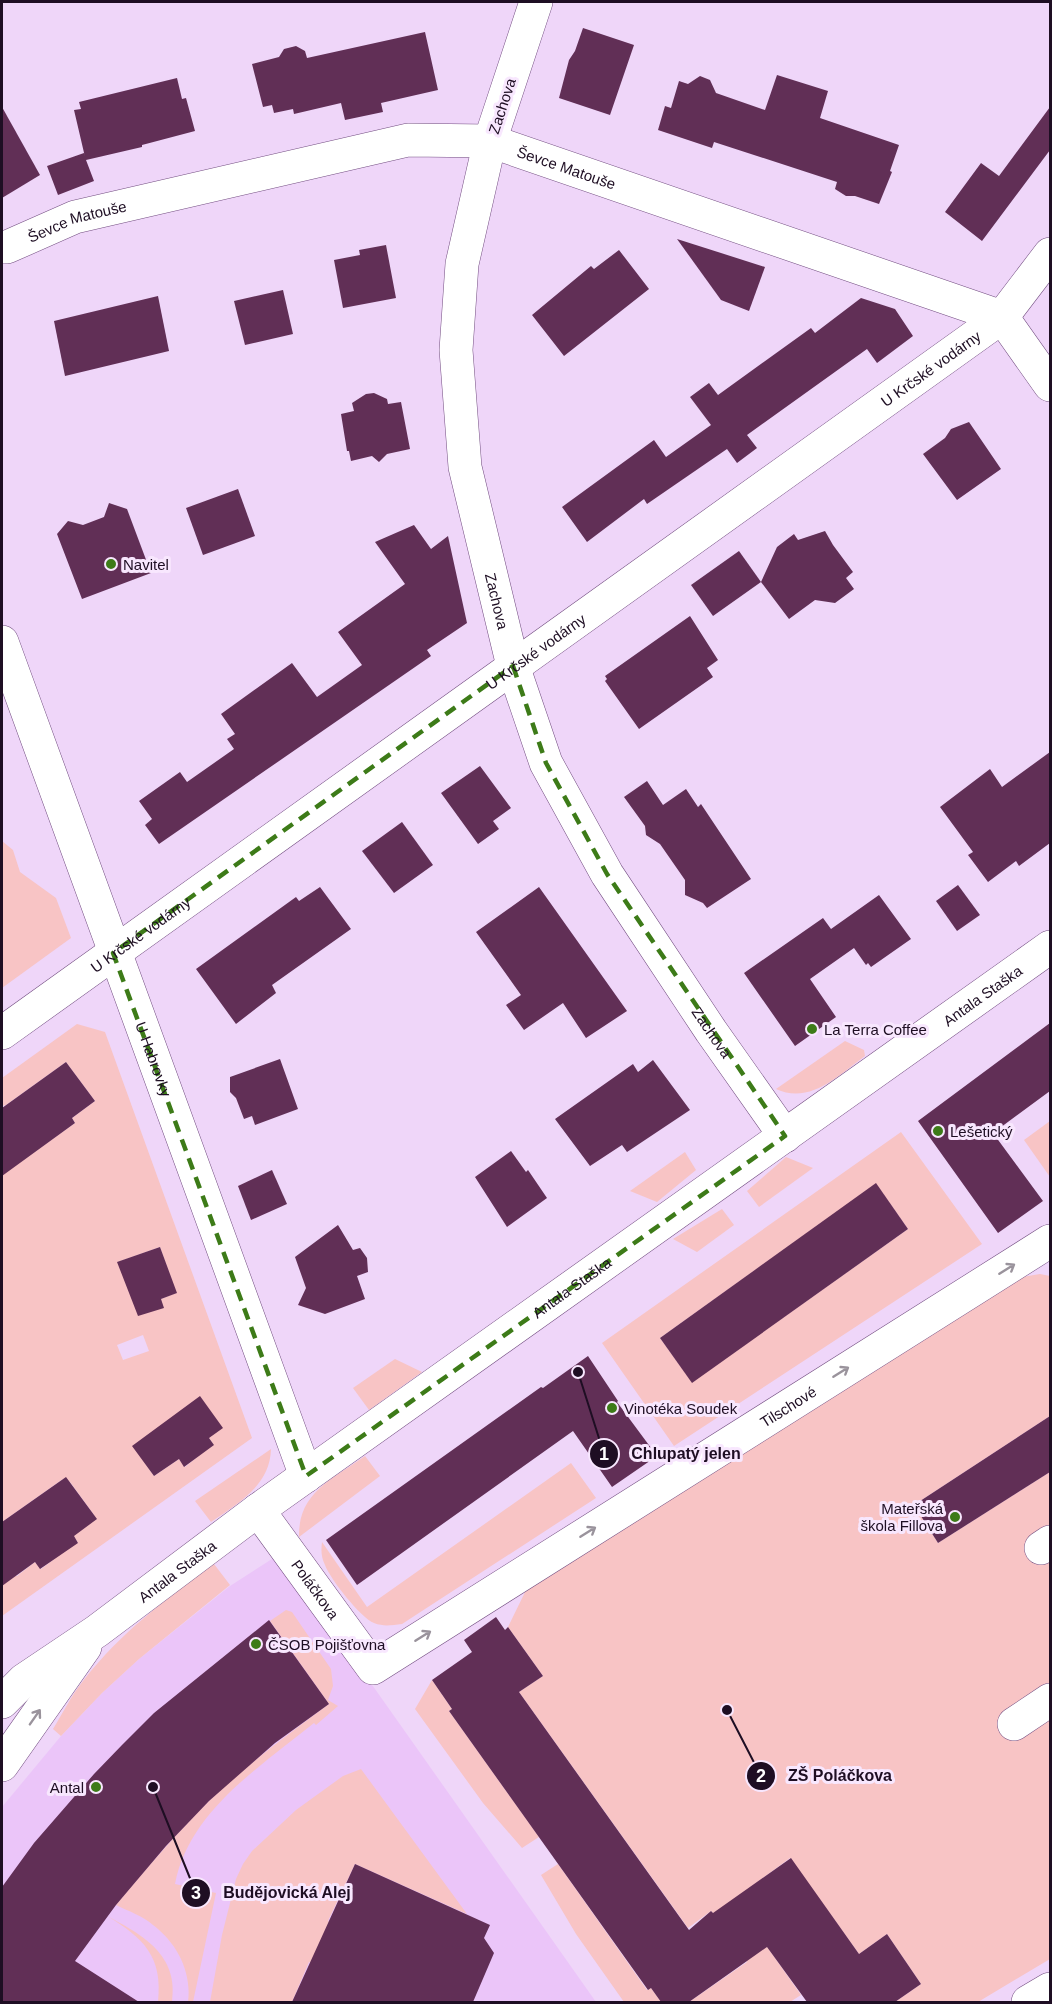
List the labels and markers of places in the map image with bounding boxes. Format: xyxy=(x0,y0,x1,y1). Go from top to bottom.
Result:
place label: Navitel xyxy=(123,556,169,573)
marker: Navitel xyxy=(104,557,118,571)
place label: La Terra Coffee xyxy=(824,1021,927,1038)
marker: La Terra Coffee xyxy=(805,1022,819,1036)
place label: Lešetický xyxy=(950,1123,1013,1140)
marker: Lešetický xyxy=(931,1124,945,1138)
place label: Vinotéka Soudek xyxy=(624,1400,738,1417)
marker: Vinotéka Soudek xyxy=(605,1401,619,1415)
callout: Chlupatý jelen xyxy=(589,1437,753,1471)
place label: Mateřská škola Fillova xyxy=(860,1500,944,1534)
marker: Mateřská škola Fillova xyxy=(948,1510,962,1524)
place label: ČSOB Pojišťovna xyxy=(268,1636,386,1653)
marker: ČSOB Pojišťovna xyxy=(249,1637,263,1651)
callout: ZŠ Poláčkova xyxy=(746,1759,904,1793)
place label: Antal xyxy=(50,1779,84,1796)
marker: Antal xyxy=(89,1780,103,1794)
callout: Budějovická Alej xyxy=(181,1876,363,1910)

